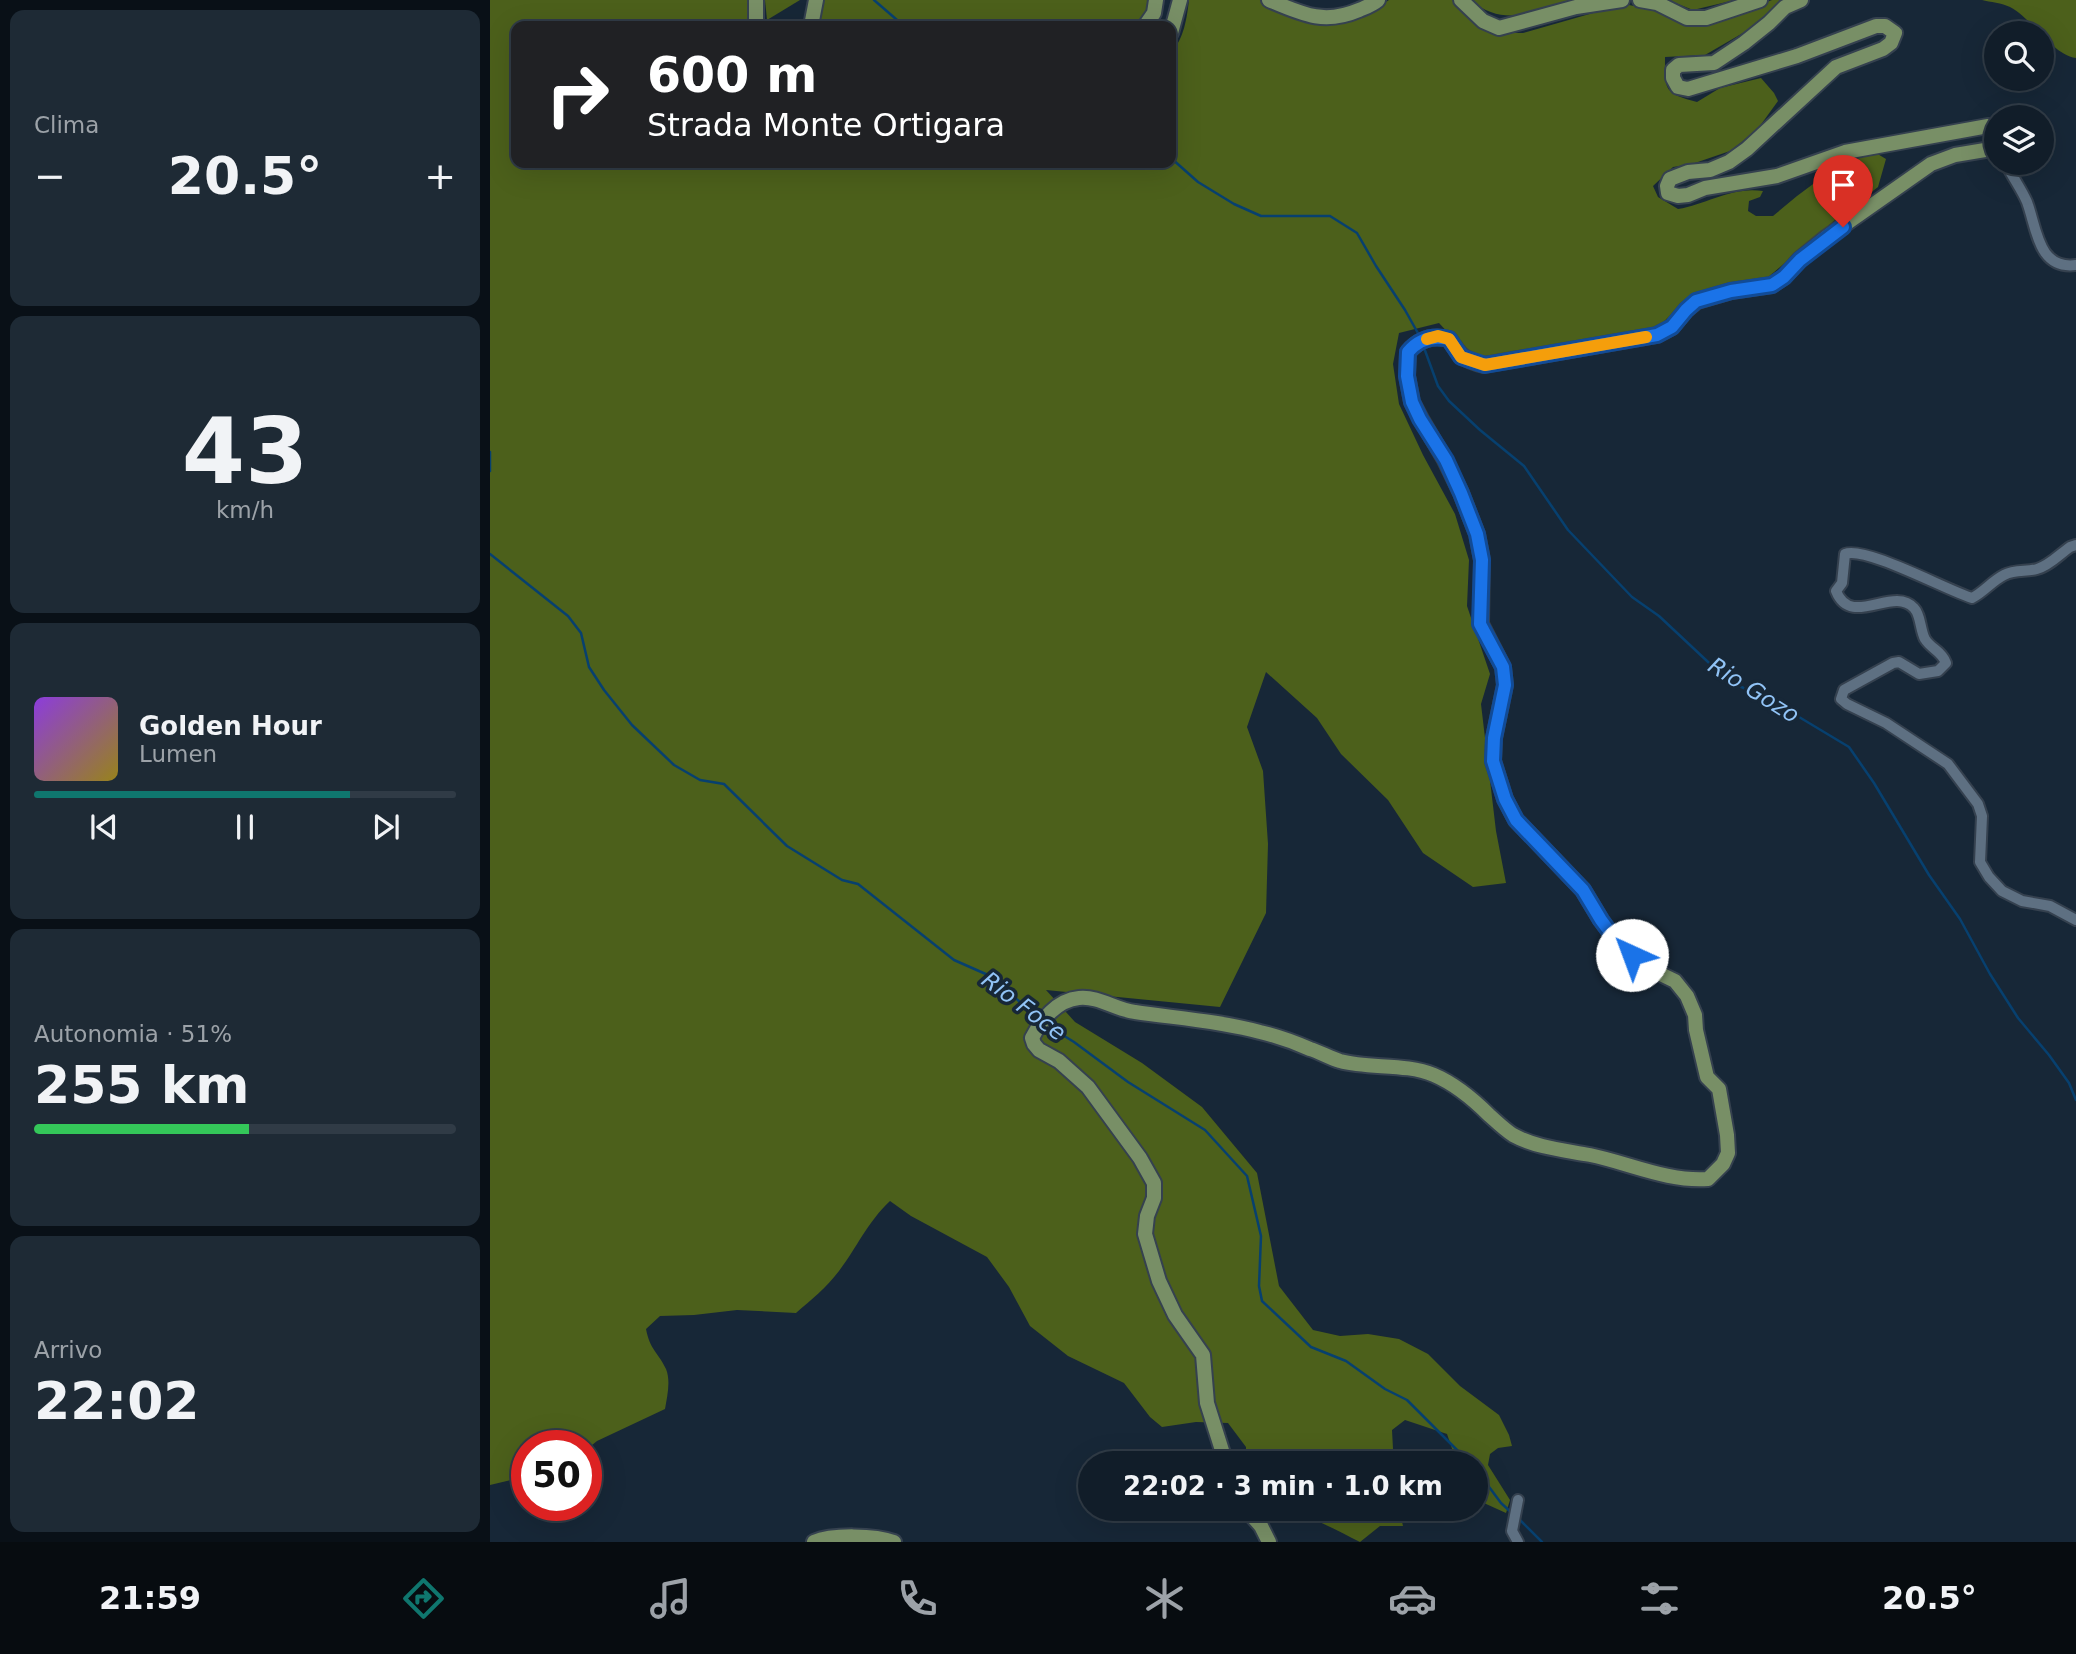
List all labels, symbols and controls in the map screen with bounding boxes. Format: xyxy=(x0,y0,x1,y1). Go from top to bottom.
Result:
map controls xyxy=(1984,21,2054,175)
button: search xyxy=(1984,21,2054,91)
text: 600 m xyxy=(647,47,817,104)
icon: right xyxy=(532,49,623,140)
button: layers xyxy=(1984,105,2054,175)
text: Strada Monte Ortigara xyxy=(647,106,1005,144)
text: Clima xyxy=(34,112,99,138)
text: 20.5° xyxy=(168,146,322,206)
text: − xyxy=(34,154,66,198)
text: + xyxy=(424,154,456,198)
pin xyxy=(1813,155,1873,227)
icon: arrive xyxy=(1824,166,1862,204)
text: 43 xyxy=(182,399,308,504)
text: km/h xyxy=(216,497,274,523)
water label: Rio Gozo xyxy=(1704,652,1804,728)
text: Golden Hour xyxy=(139,711,322,741)
text: Lumen xyxy=(139,741,217,767)
icon: previous xyxy=(85,808,123,846)
icon: pause xyxy=(226,808,264,846)
icon: next xyxy=(367,808,405,846)
position arrow xyxy=(1595,918,1669,992)
water label: Rio Foce xyxy=(977,966,1071,1046)
text: Autonomia · 51% xyxy=(34,1021,232,1047)
text: 255 km xyxy=(34,1055,249,1115)
text: Arrivo xyxy=(34,1337,102,1363)
text: 22:02 xyxy=(34,1371,200,1431)
speed limit sign: 50 xyxy=(511,1430,602,1521)
text: 22:02 · 3 min · 1.0 km xyxy=(1123,1471,1443,1501)
icon: directions xyxy=(399,1574,448,1623)
icon: music xyxy=(646,1574,695,1623)
icon: phone xyxy=(893,1574,942,1623)
icon: climate xyxy=(1140,1574,1189,1623)
icon: car xyxy=(1388,1574,1437,1623)
icon: filters xyxy=(1635,1574,1684,1623)
text: 21:59 xyxy=(99,1579,201,1617)
text: 20.5° xyxy=(1882,1579,1977,1617)

